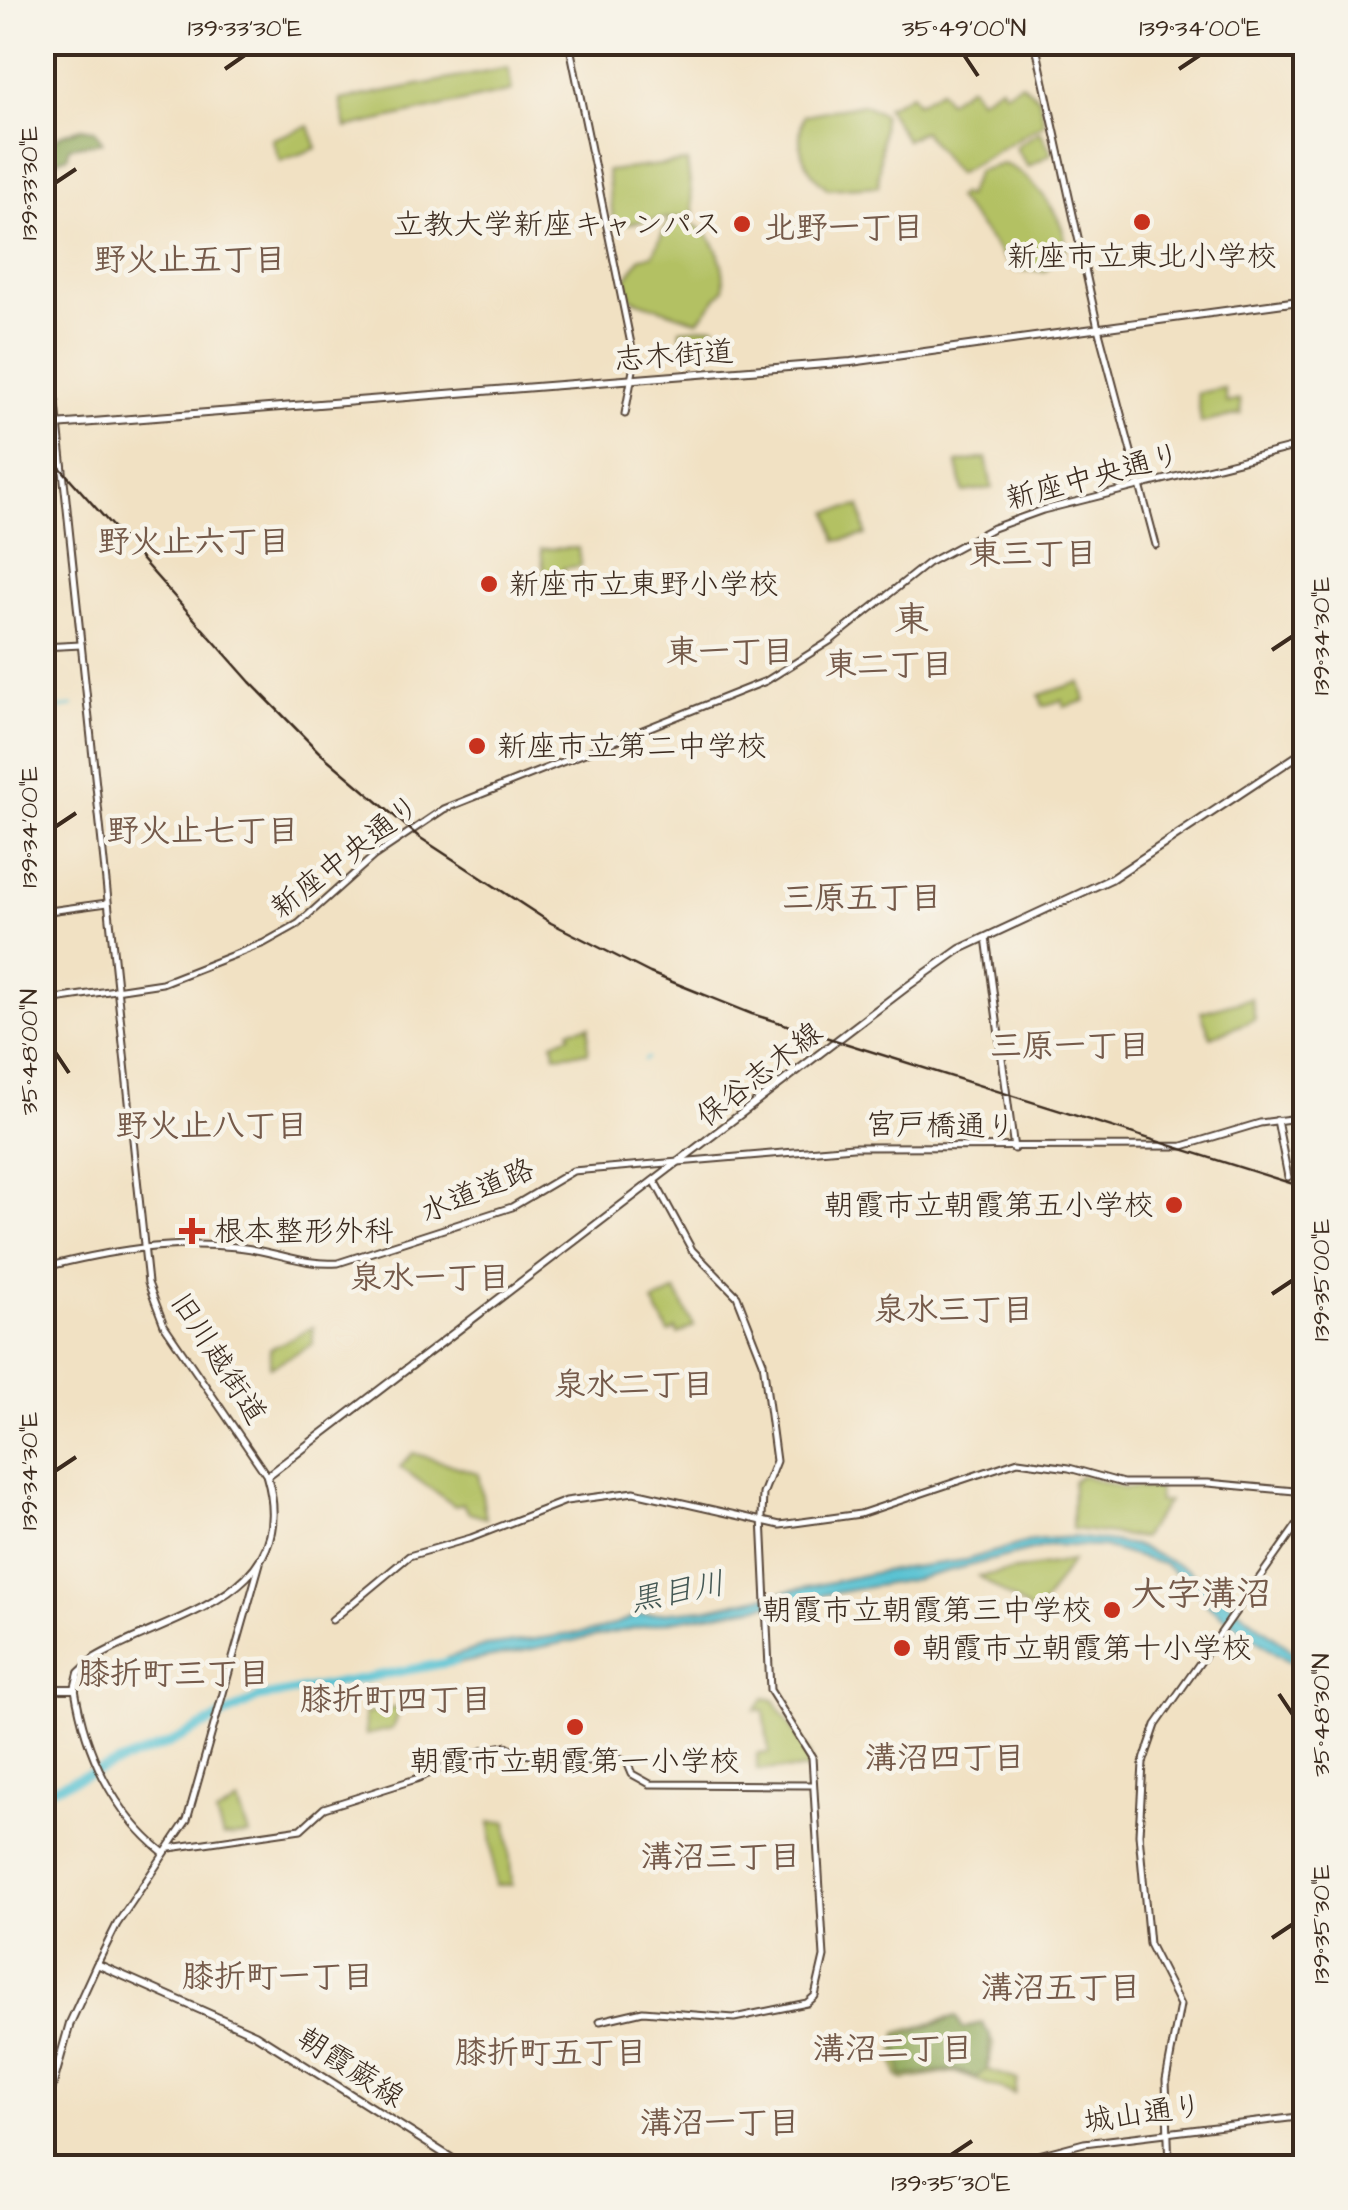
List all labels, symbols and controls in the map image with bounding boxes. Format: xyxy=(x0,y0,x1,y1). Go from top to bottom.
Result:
text: 139°33'30"E xyxy=(188,11,302,46)
text: 35°49'00"N xyxy=(902,11,1026,46)
text: 139°34'00"E xyxy=(1139,11,1261,46)
text: 139°33'30"E xyxy=(12,126,47,240)
place label: 立教大学新座キャンパス xyxy=(393,204,722,246)
district label: 北野一丁目 xyxy=(764,206,924,251)
marker: 新座市立東北小学校 xyxy=(1131,211,1153,233)
marker: 立教大学新座キャンパス xyxy=(731,213,753,235)
place label: 新座市立東北小学校 xyxy=(1007,236,1277,278)
district label: 野火止五丁目 xyxy=(94,238,286,283)
street label: 志木街道 xyxy=(613,331,735,381)
street label: 新座中央通り xyxy=(1001,433,1186,521)
district label: 野火止六丁目 xyxy=(98,520,290,565)
district label: 東三丁目 xyxy=(969,532,1097,577)
place label: 新座市立東野小学校 xyxy=(509,564,779,606)
marker: 新座市立東野小学校 xyxy=(478,573,500,595)
text: 139°34'30"E xyxy=(1304,576,1339,695)
district label: 東 xyxy=(894,596,930,645)
district label: 東一丁目 xyxy=(666,630,794,675)
district label: 東二丁目 xyxy=(825,643,953,688)
place label: 新座市立第二中学校 xyxy=(497,726,767,768)
marker: 新座市立第二中学校 xyxy=(466,735,488,757)
text: 139°34'00"E xyxy=(12,766,47,888)
street label: 新座中央通り xyxy=(262,785,429,929)
district label: 野火止七丁目 xyxy=(107,809,299,854)
district label: 三原五丁目 xyxy=(782,876,942,921)
text: 35°48'00"N xyxy=(12,989,47,1115)
street label: 保谷志木線 xyxy=(688,1012,832,1138)
district label: 三原一丁目 xyxy=(990,1024,1150,1069)
district label: 野火止八丁目 xyxy=(116,1104,308,1149)
street label: 宮戸橋通り xyxy=(866,1104,1016,1148)
street label: 水道道路 xyxy=(414,1148,541,1234)
place label: 朝霞市立朝霞第五小学校 xyxy=(824,1185,1154,1227)
marker: 朝霞市立朝霞第五小学校 xyxy=(1163,1194,1185,1216)
place label: 根本整形外科 xyxy=(214,1211,394,1253)
marker: 根本整形外科 xyxy=(179,1218,205,1244)
text: 139°35'00"E xyxy=(1304,1219,1339,1341)
district label: 泉水一丁目 xyxy=(350,1256,510,1301)
street label: 旧川越街道 xyxy=(160,1284,277,1433)
district label: 泉水三丁目 xyxy=(874,1288,1034,1333)
district label: 泉水二丁目 xyxy=(554,1363,714,1408)
text: 139°34'30"E xyxy=(12,1411,47,1530)
water label: 黒目川 xyxy=(626,1561,729,1624)
district label: 大字溝沼 xyxy=(1131,1570,1271,1619)
place label: 朝霞市立朝霞第三中学校 xyxy=(762,1590,1092,1632)
marker: 朝霞市立朝霞第三中学校 xyxy=(1101,1599,1123,1621)
place label: 朝霞市立朝霞第十小学校 xyxy=(922,1628,1252,1670)
marker: 朝霞市立朝霞第十小学校 xyxy=(891,1637,913,1659)
district label: 膝折町三丁目 xyxy=(78,1652,270,1697)
text: 35°48'30"N xyxy=(1304,1653,1339,1777)
district label: 膝折町四丁目 xyxy=(300,1678,492,1723)
marker: 朝霞市立朝霞第一小学校 xyxy=(564,1716,586,1738)
district label: 溝沼四丁目 xyxy=(865,1736,1025,1781)
place label: 朝霞市立朝霞第一小学校 xyxy=(410,1741,740,1783)
district label: 溝沼三丁目 xyxy=(641,1835,801,1880)
text: 139°35'30"E xyxy=(1304,1864,1339,1984)
district label: 膝折町一丁目 xyxy=(182,1955,374,2000)
district label: 溝沼五丁目 xyxy=(981,1966,1141,2011)
street label: 朝霞蕨線 xyxy=(289,2018,412,2118)
district label: 溝沼二丁目 xyxy=(813,2027,973,2072)
district label: 膝折町五丁目 xyxy=(455,2031,647,2076)
street label: 城山通り xyxy=(1081,2085,1205,2143)
district label: 溝沼一丁目 xyxy=(640,2101,800,2146)
text: 139°35'30"E xyxy=(891,2166,1011,2201)

